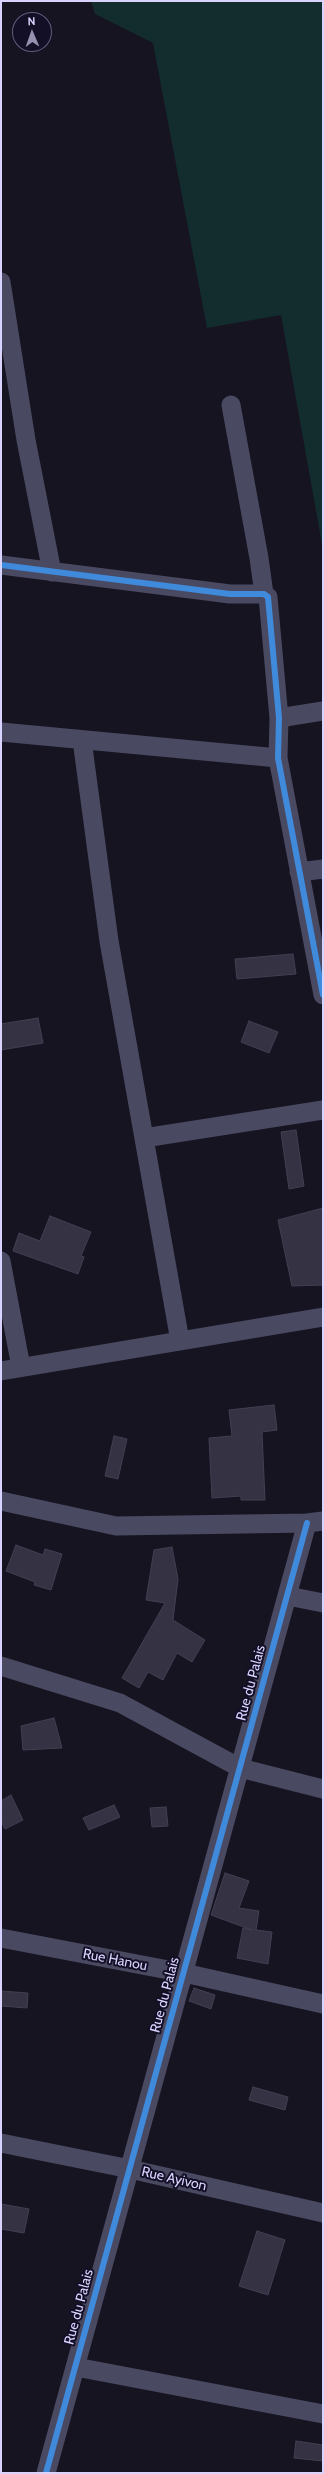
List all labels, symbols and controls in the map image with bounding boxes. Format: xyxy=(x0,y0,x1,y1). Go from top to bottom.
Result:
north arrow xyxy=(12,12,52,52)
text: N xyxy=(27,14,36,28)
street label: Rue du Palais xyxy=(233,1643,269,1723)
street label: Rue Hanou xyxy=(81,1946,149,1974)
street label: Rue du Palais xyxy=(147,1955,183,2035)
street label: Rue Ayivon xyxy=(140,2163,208,2195)
street label: Rue du Palais xyxy=(61,2267,97,2347)

